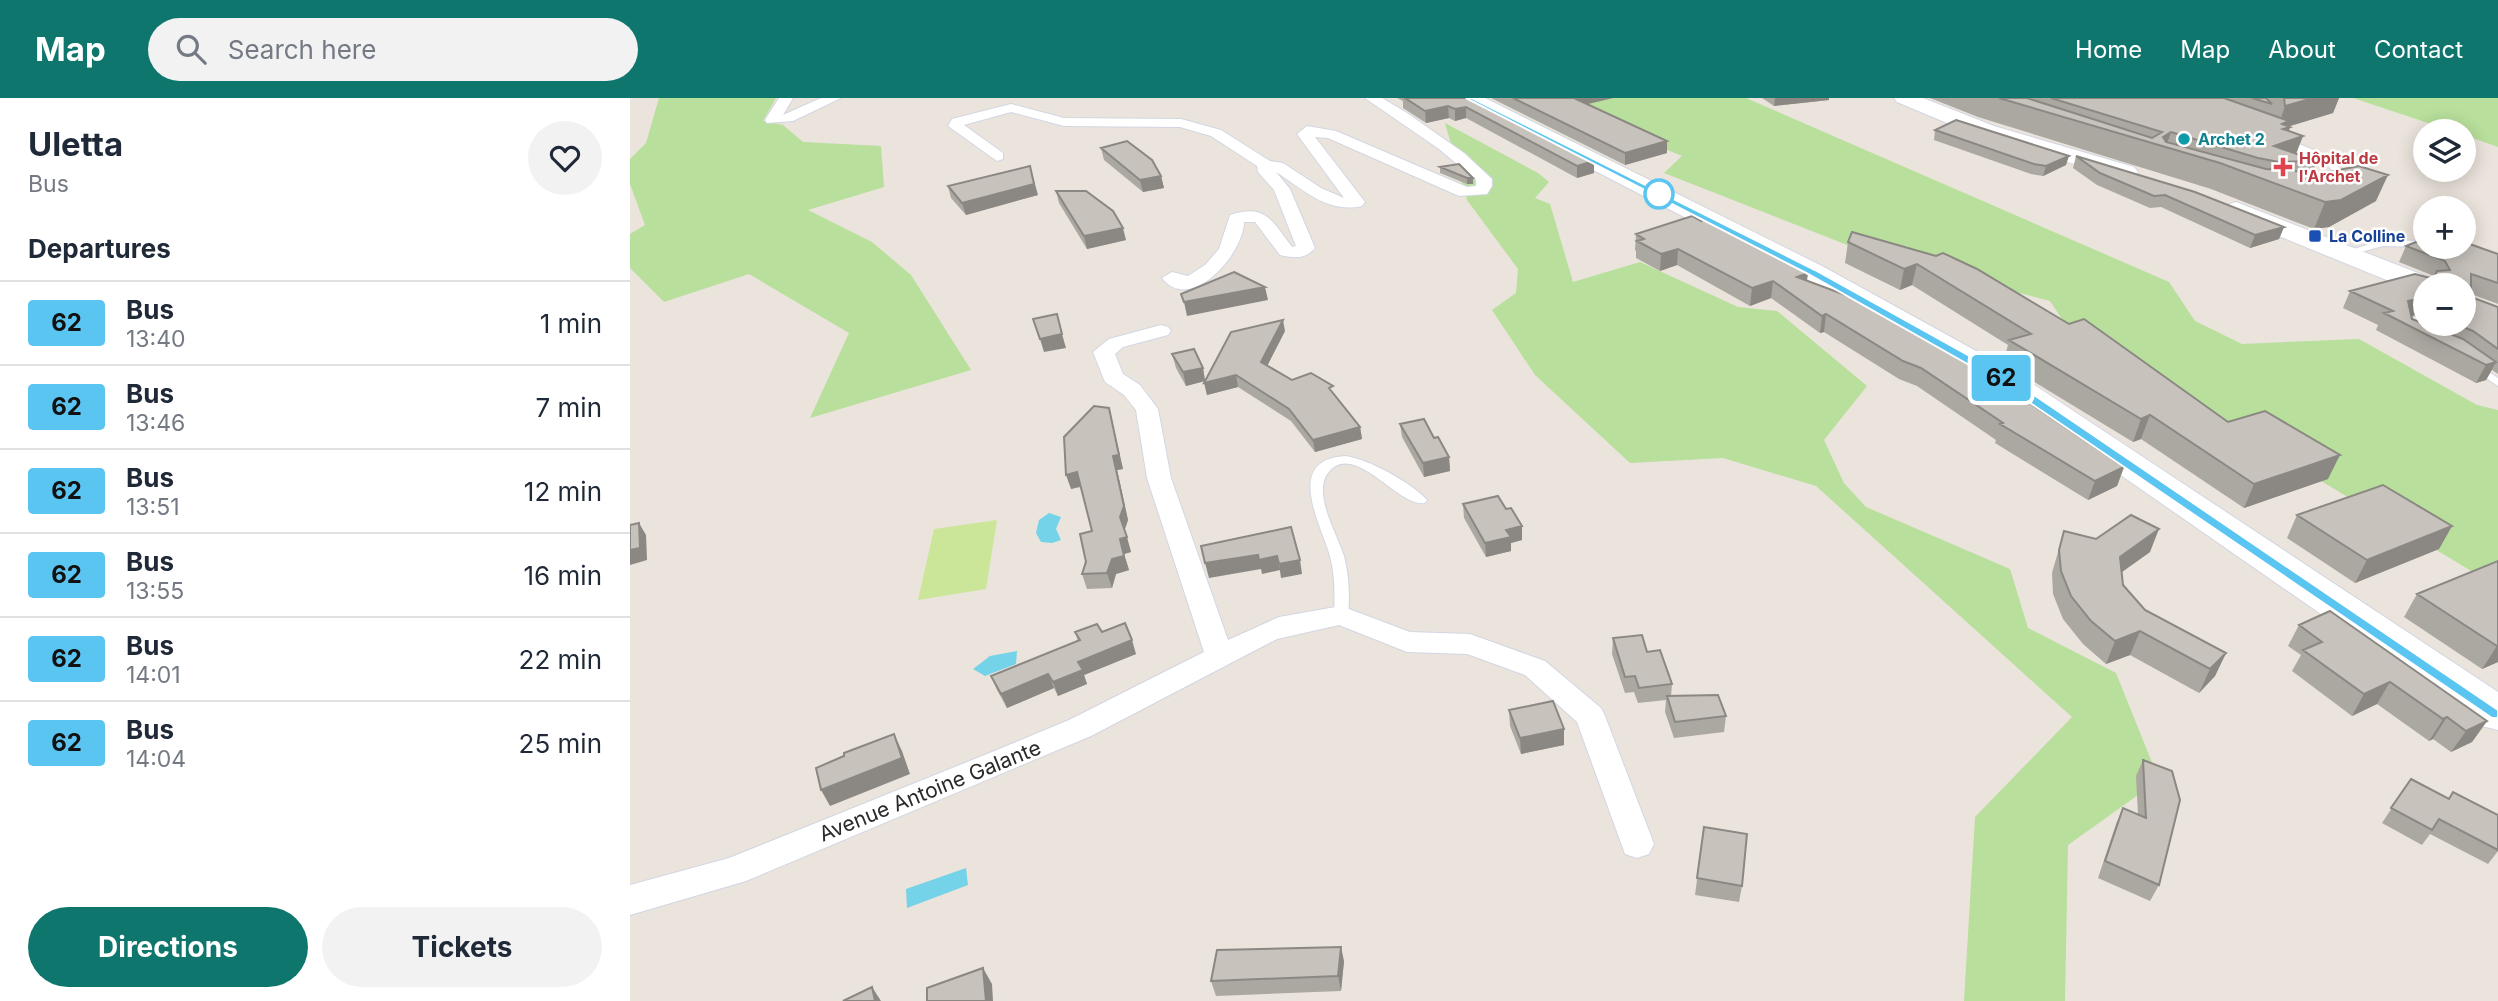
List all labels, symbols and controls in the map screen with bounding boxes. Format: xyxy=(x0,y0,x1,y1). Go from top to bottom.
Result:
search box xyxy=(148,18,638,81)
text: Map xyxy=(35,29,106,69)
icon: search xyxy=(172,30,210,68)
text: Search here xyxy=(228,34,376,65)
text: Home xyxy=(2075,35,2142,64)
text: Map xyxy=(2180,35,2230,64)
text: About xyxy=(2268,35,2336,64)
text: Contact xyxy=(2374,35,2463,64)
map controls xyxy=(2413,119,2476,336)
button: layers xyxy=(2413,119,2476,182)
button: heart xyxy=(528,121,602,195)
text: Uletta xyxy=(28,124,123,164)
place label: Archet 2 xyxy=(2198,129,2265,149)
marker: Archet 2 xyxy=(2176,131,2192,147)
place label: Hôpital de l'Archet xyxy=(2299,148,2378,186)
marker: Hôpital de l'Archet xyxy=(2273,157,2293,177)
text: Bus xyxy=(28,170,69,198)
unlabelled marker xyxy=(1644,179,1674,209)
button: + xyxy=(2413,196,2476,259)
place label: La Colline xyxy=(2329,226,2405,246)
marker: La Colline xyxy=(2307,228,2323,244)
text: Departures xyxy=(28,233,171,264)
button: − xyxy=(2413,273,2476,336)
text: Bus xyxy=(126,294,174,325)
text: 62 xyxy=(51,308,82,337)
text: 1 min xyxy=(540,308,602,339)
text: 13:40 xyxy=(126,325,186,353)
line badge: 62 xyxy=(1970,355,2032,401)
text: 62 xyxy=(1986,363,2016,392)
text: Bus xyxy=(126,378,174,409)
text: 62 xyxy=(51,392,82,421)
text: 7 min xyxy=(536,392,602,423)
text: 13:46 xyxy=(126,409,185,437)
text: Bus xyxy=(126,462,174,493)
text: 62 xyxy=(51,476,82,505)
text: 12 min xyxy=(524,476,602,507)
text: 13:51 xyxy=(126,493,180,521)
text: Bus xyxy=(126,546,174,577)
text: 62 xyxy=(51,560,82,589)
text: 16 min xyxy=(524,560,602,591)
text: 13:55 xyxy=(126,577,184,605)
text: Bus xyxy=(126,630,174,661)
text: 62 xyxy=(51,644,82,673)
text: 22 min xyxy=(519,644,602,675)
text: 14:01 xyxy=(126,661,181,689)
text: Bus xyxy=(126,714,174,745)
text: 62 xyxy=(51,728,82,757)
text: 25 min xyxy=(519,728,602,759)
street label: Avenue Antoine Galante xyxy=(815,735,1044,847)
text: 14:04 xyxy=(126,745,186,773)
button: Directions xyxy=(28,907,308,987)
button: Tickets xyxy=(322,907,602,987)

